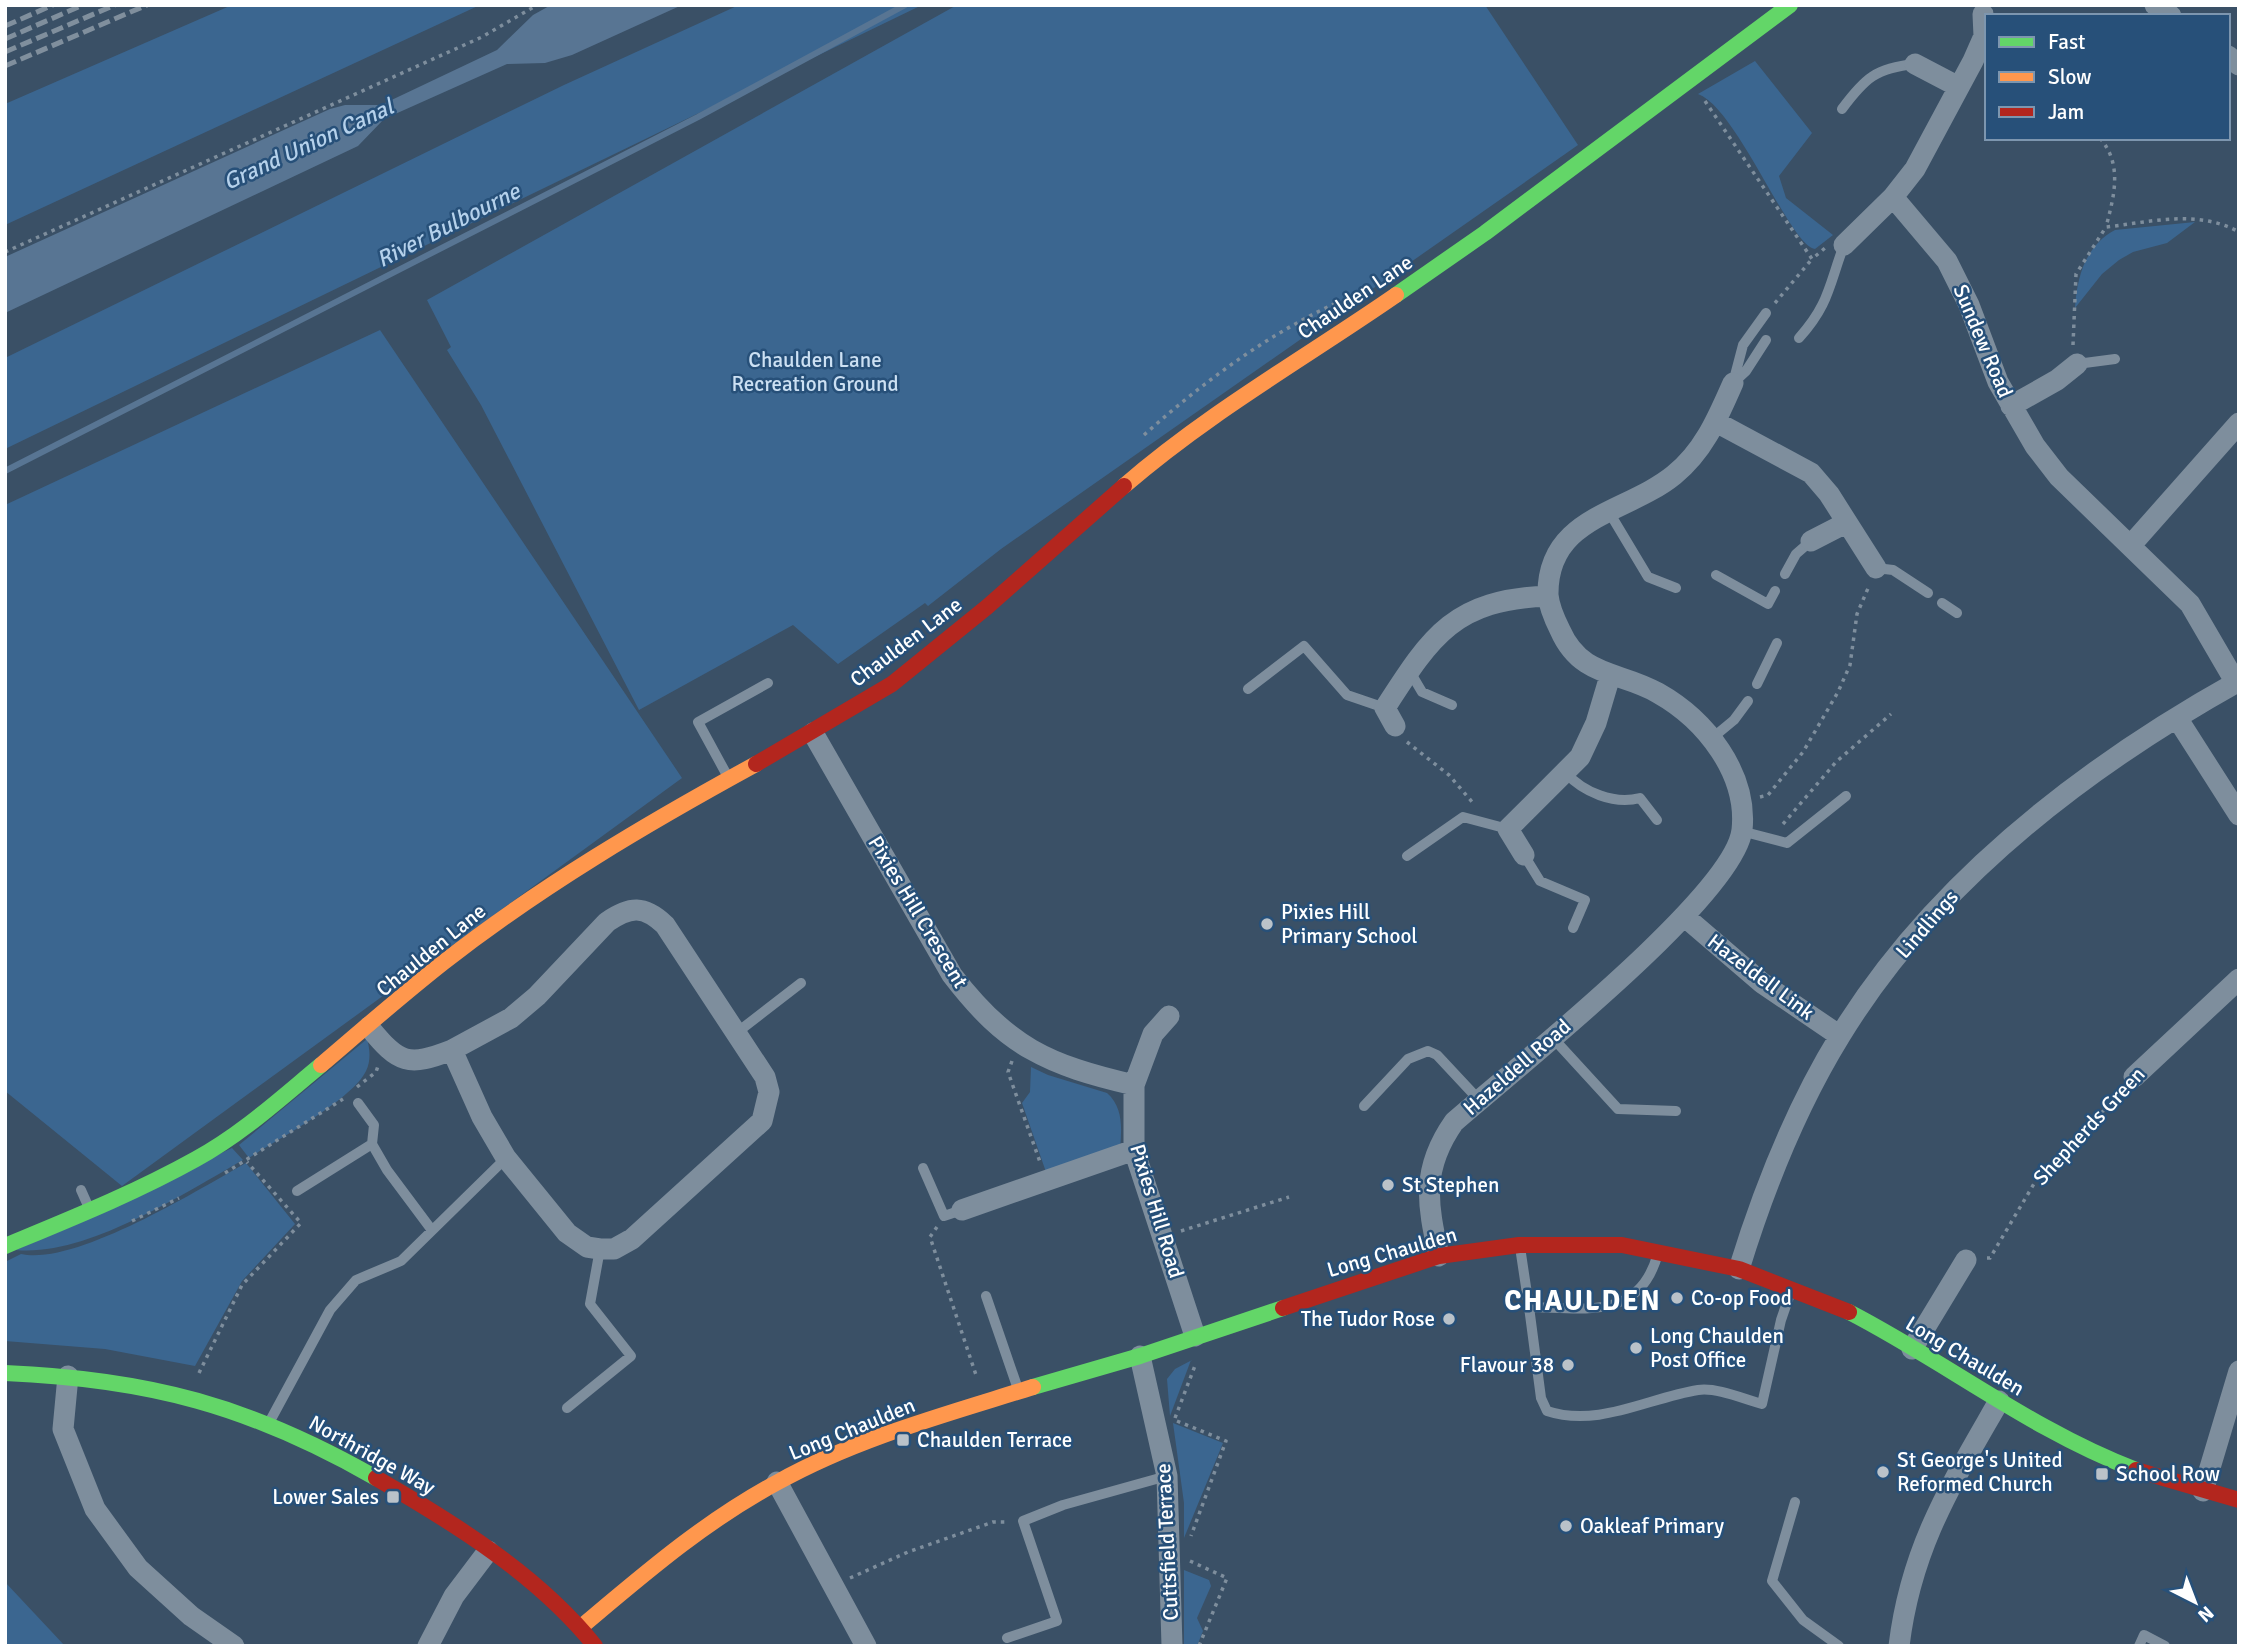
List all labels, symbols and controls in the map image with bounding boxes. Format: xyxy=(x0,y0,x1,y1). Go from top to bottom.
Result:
legend xyxy=(1985,14,2230,140)
text: Fast xyxy=(2048,29,2085,55)
text: Slow xyxy=(2048,64,2092,90)
water label: Grand Union Canal xyxy=(218,91,400,197)
text: Jam xyxy=(2048,99,2084,125)
water label: River Bulbourne xyxy=(371,176,526,274)
street label: Chaulden Lane xyxy=(1292,249,1418,345)
street label: Sundew Road xyxy=(1947,280,2019,402)
park label: Chaulden Lane Recreation Ground xyxy=(731,347,899,397)
street label: Chaulden Lane xyxy=(845,591,967,693)
street label: Pixies Hill Crescent xyxy=(862,831,974,993)
street label: Lindlings xyxy=(1890,884,1964,964)
street label: Chaulden Lane xyxy=(371,898,491,1002)
place label: Pixies Hill Primary School xyxy=(1281,899,1417,949)
marker: Pixies Hill Primary School xyxy=(1259,916,1275,932)
street label: Hazeldell Link xyxy=(1702,928,1820,1026)
street label: Hazeldell Road xyxy=(1458,1013,1576,1121)
street label: Shepherds Green xyxy=(2028,1061,2150,1191)
street label: Pixies Hill Road xyxy=(1124,1141,1190,1281)
place label: St Stephen xyxy=(1402,1172,1500,1198)
marker: St Stephen xyxy=(1380,1177,1396,1193)
street label: Long Chaulden xyxy=(1324,1221,1460,1283)
district label: CHAULDEN xyxy=(1504,1284,1662,1318)
place label: Co-op Food xyxy=(1691,1285,1792,1311)
marker: Co-op Food xyxy=(1669,1290,1685,1306)
place label: The Tudor Rose xyxy=(1301,1306,1435,1332)
street label: Long Chaulden xyxy=(1901,1310,2029,1402)
marker: The Tudor Rose xyxy=(1441,1311,1457,1327)
place label: Long Chaulden Post Office xyxy=(1650,1323,1784,1373)
marker: Long Chaulden Post Office xyxy=(1628,1340,1644,1356)
place label: Flavour 38 xyxy=(1460,1352,1554,1378)
marker: Flavour 38 xyxy=(1560,1357,1576,1373)
street label: Long Chaulden xyxy=(785,1392,919,1466)
street label: Northridge Way xyxy=(304,1410,440,1501)
place label: Chaulden Terrace xyxy=(917,1427,1072,1453)
marker: Chaulden Terrace xyxy=(895,1432,911,1448)
place label: St George's United Reformed Church xyxy=(1897,1447,2063,1497)
place label: School Row xyxy=(2116,1461,2220,1487)
street label: Cuttsfield Terrace xyxy=(1150,1463,1184,1621)
marker: St George's United Reformed Church xyxy=(1875,1464,1891,1480)
marker: School Row xyxy=(2094,1466,2110,1482)
place label: Lower Sales xyxy=(272,1484,379,1510)
marker: Lower Sales xyxy=(385,1489,401,1505)
place label: Oakleaf Primary xyxy=(1580,1513,1724,1539)
marker: Oakleaf Primary xyxy=(1558,1518,1574,1534)
north arrow xyxy=(2160,1567,2230,1637)
text: N xyxy=(2193,1601,2219,1627)

